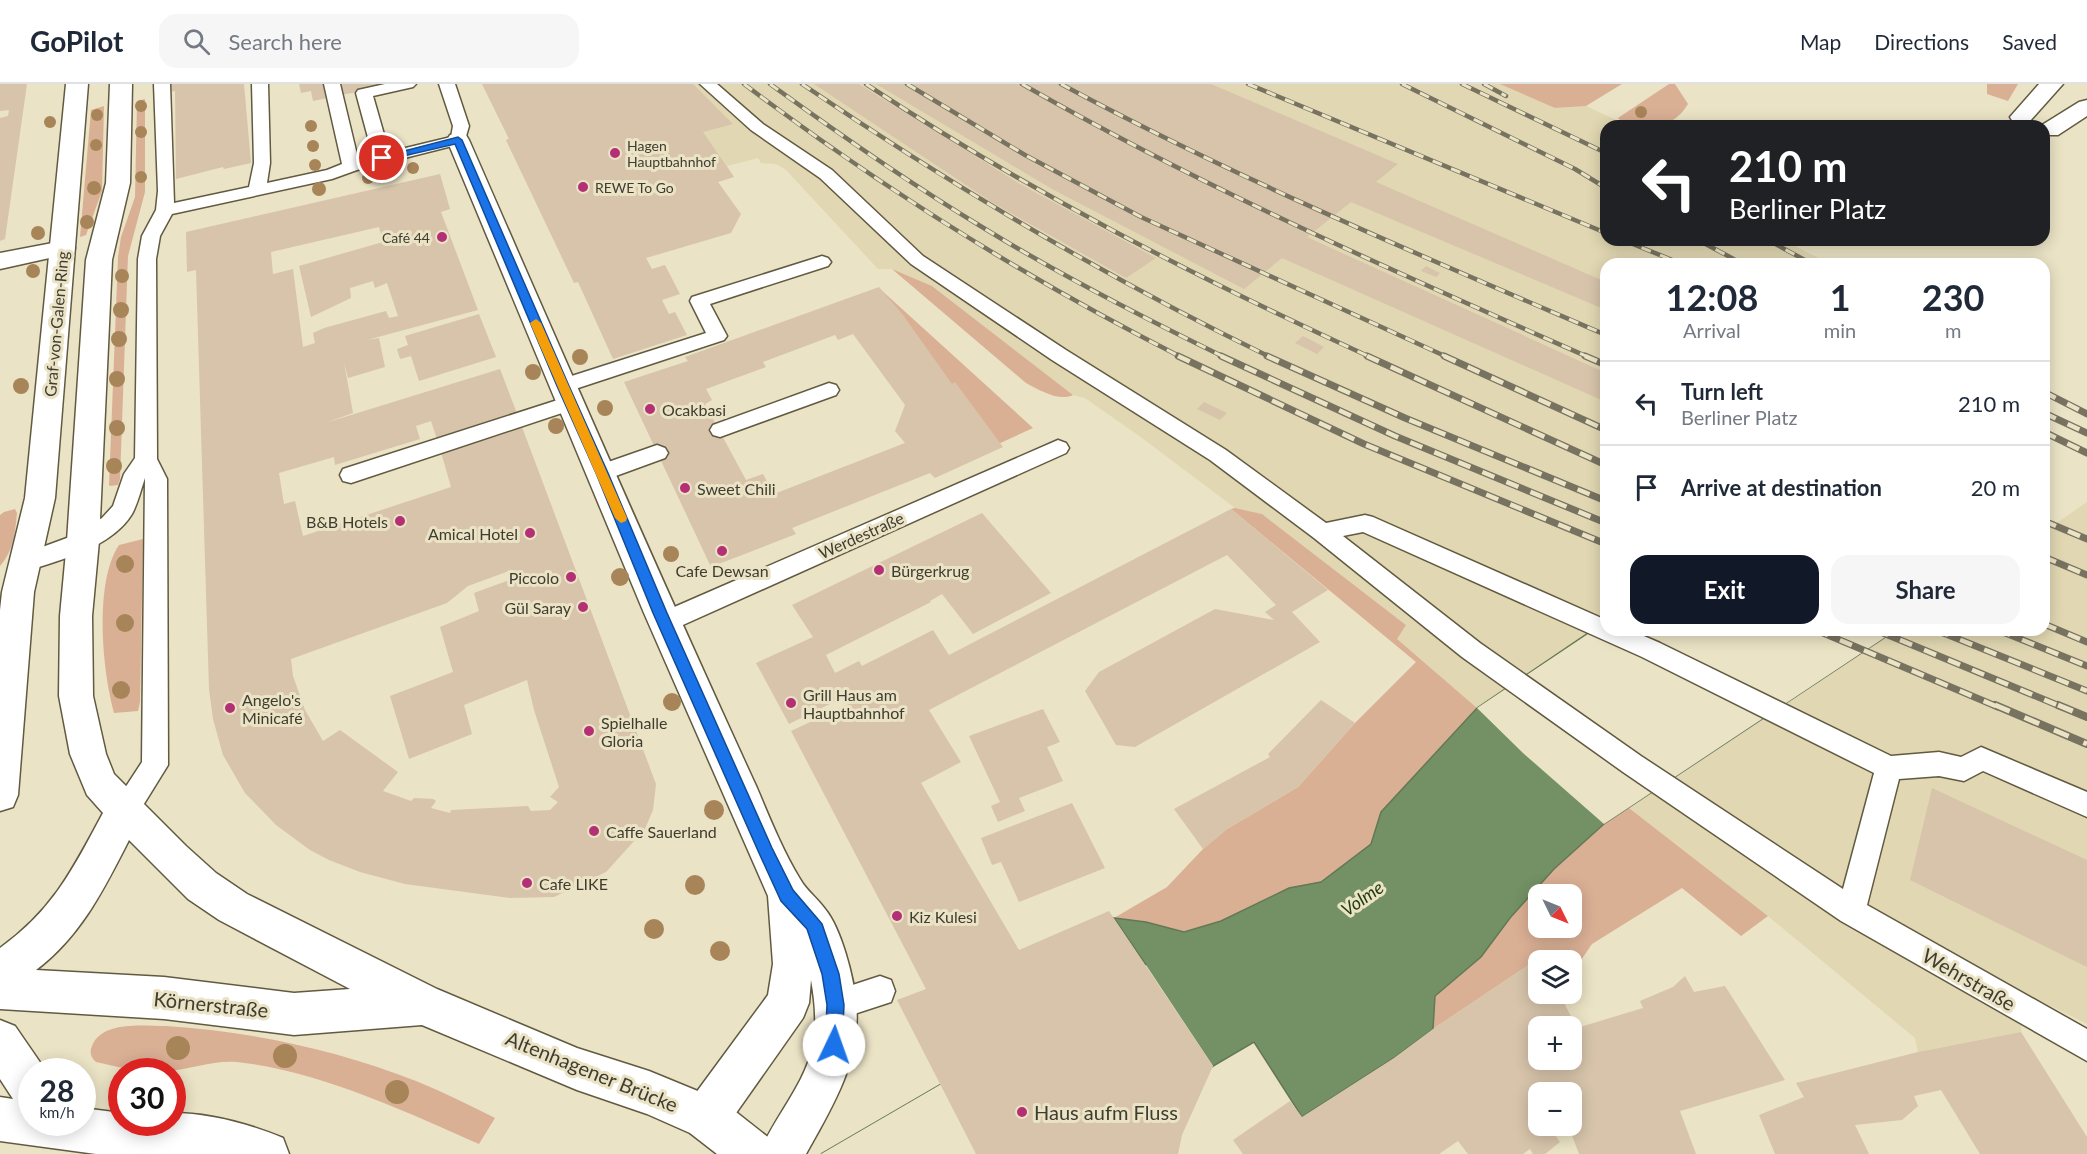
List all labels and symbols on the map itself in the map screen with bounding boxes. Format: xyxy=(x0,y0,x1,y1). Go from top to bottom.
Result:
pin xyxy=(356,132,407,183)
place label: Hagen Hauptbahnhof xyxy=(627,137,716,170)
marker: Hagen Hauptbahnhof xyxy=(608,146,622,160)
place label: REWE To Go xyxy=(595,179,674,196)
marker: REWE To Go xyxy=(576,180,590,194)
place label: Café 44 xyxy=(382,229,430,246)
marker: Café 44 xyxy=(435,230,449,244)
street label: Graf-von-Galen-Ring xyxy=(40,250,72,398)
place label: Ocakbasi xyxy=(662,400,726,419)
marker: Ocakbasi xyxy=(643,402,657,416)
place label: Sweet Chili xyxy=(697,479,776,498)
marker: Sweet Chili xyxy=(678,481,692,495)
street label: Werdestraße xyxy=(816,508,906,562)
place label: B&B Hotels xyxy=(306,512,388,531)
marker: B&B Hotels xyxy=(393,514,407,528)
place label: Amical Hotel xyxy=(428,524,518,543)
marker: Amical Hotel xyxy=(523,526,537,540)
marker: Cafe Dewsan xyxy=(715,544,729,558)
place label: Cafe Dewsan xyxy=(675,561,769,580)
place label: Bürgerkrug xyxy=(891,561,969,580)
marker: Bürgerkrug xyxy=(872,563,886,577)
place label: Piccolo xyxy=(509,568,559,587)
marker: Piccolo xyxy=(564,570,578,584)
place label: Gül Saray xyxy=(504,598,572,617)
marker: Gül Saray xyxy=(576,600,590,614)
place label: Grill Haus am Hauptbahnhof xyxy=(803,685,905,722)
place label: Angelo's Minicafé xyxy=(242,690,303,727)
marker: Grill Haus am Hauptbahnhof xyxy=(784,696,798,710)
marker: Angelo's Minicafé xyxy=(223,701,237,715)
place label: Spielhalle Gloria xyxy=(601,713,667,750)
marker: Spielhalle Gloria xyxy=(582,724,596,738)
place label: Caffe Sauerland xyxy=(606,822,717,841)
marker: Caffe Sauerland xyxy=(587,824,601,838)
place label: Cafe LIKE xyxy=(539,874,608,893)
marker: Cafe LIKE xyxy=(520,876,534,890)
water label: Volme xyxy=(1337,876,1387,920)
north arrow xyxy=(1528,884,1582,938)
place label: Kiz Kulesi xyxy=(909,907,977,926)
marker: Kiz Kulesi xyxy=(890,909,904,923)
street label: Wehrstraße xyxy=(1918,943,2020,1015)
street label: Körnerstraße xyxy=(153,986,269,1022)
position arrow xyxy=(802,1013,866,1077)
street label: Altenhagener Brücke xyxy=(502,1026,682,1116)
speed limit sign: 30 xyxy=(108,1058,186,1136)
place label: Haus aufm Fluss xyxy=(1034,1100,1178,1124)
marker: Haus aufm Fluss xyxy=(1015,1105,1029,1119)

